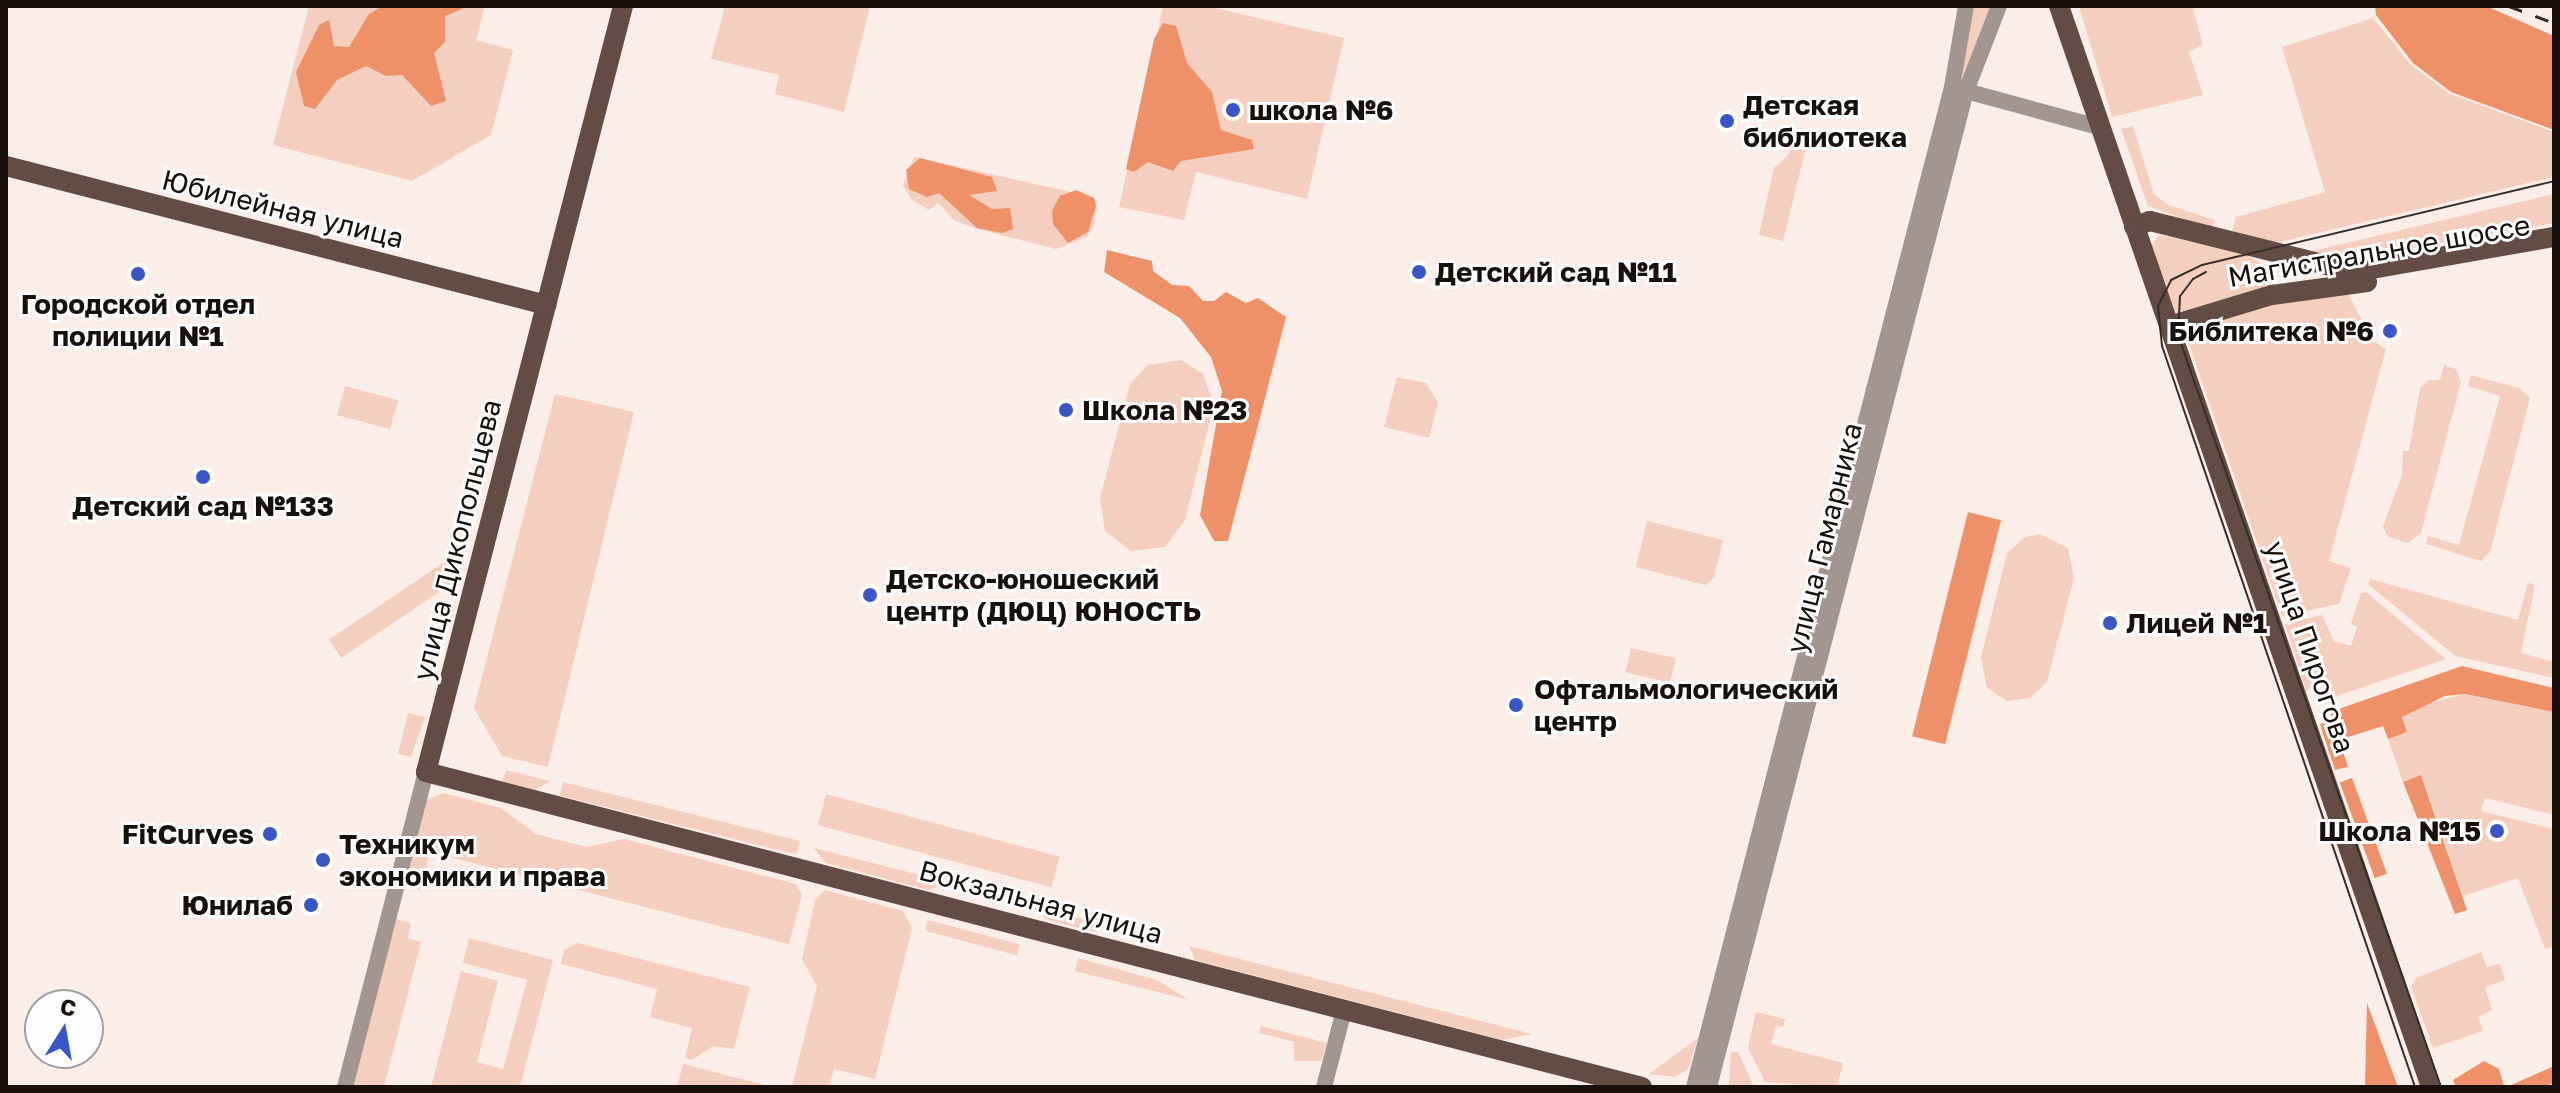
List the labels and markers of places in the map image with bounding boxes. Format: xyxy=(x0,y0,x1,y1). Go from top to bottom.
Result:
place label: Детская библиотека xyxy=(1743,88,1907,154)
place label: школа №6 xyxy=(1249,93,1394,127)
marker: школа №6 xyxy=(1224,101,1242,119)
marker: Детская библиотека xyxy=(1718,112,1736,130)
place label: Детский сад №11 xyxy=(1435,255,1677,289)
marker: Детский сад №11 xyxy=(1410,263,1428,281)
marker: Городской отдел полиции №1 xyxy=(129,265,147,283)
place label: Городской отдел полиции №1 xyxy=(21,287,255,353)
place label: Библитека №6 xyxy=(2169,314,2374,348)
marker: Библитека №6 xyxy=(2381,322,2399,340)
place label: Школа №23 xyxy=(1082,393,1247,427)
marker: Школа №23 xyxy=(1057,401,1075,419)
marker: Детский сад №133 xyxy=(194,468,212,486)
place label: Детский сад №133 xyxy=(72,489,334,523)
place label: Детско-юношеский центр (ДЮЦ) ЮНОСТЬ xyxy=(886,562,1201,628)
marker: Детско-юношеский центр (ДЮЦ) ЮНОСТЬ xyxy=(861,586,879,604)
place label: Лицей №1 xyxy=(2126,606,2267,640)
marker: Лицей №1 xyxy=(2101,614,2119,632)
place label: Офтальмологический центр xyxy=(1534,672,1838,738)
marker: Офтальмологический центр xyxy=(1505,694,1527,716)
place label: Школа №15 xyxy=(2318,814,2481,848)
place label: FitCurves xyxy=(122,817,254,851)
marker: Школа №15 xyxy=(2488,822,2506,840)
marker: FitCurves xyxy=(261,825,279,843)
place label: Техникум экономики и права xyxy=(339,827,606,893)
marker: Техникум экономики и права xyxy=(314,851,332,869)
place label: Юнилаб xyxy=(181,888,293,922)
marker: Юнилаб xyxy=(300,894,322,916)

